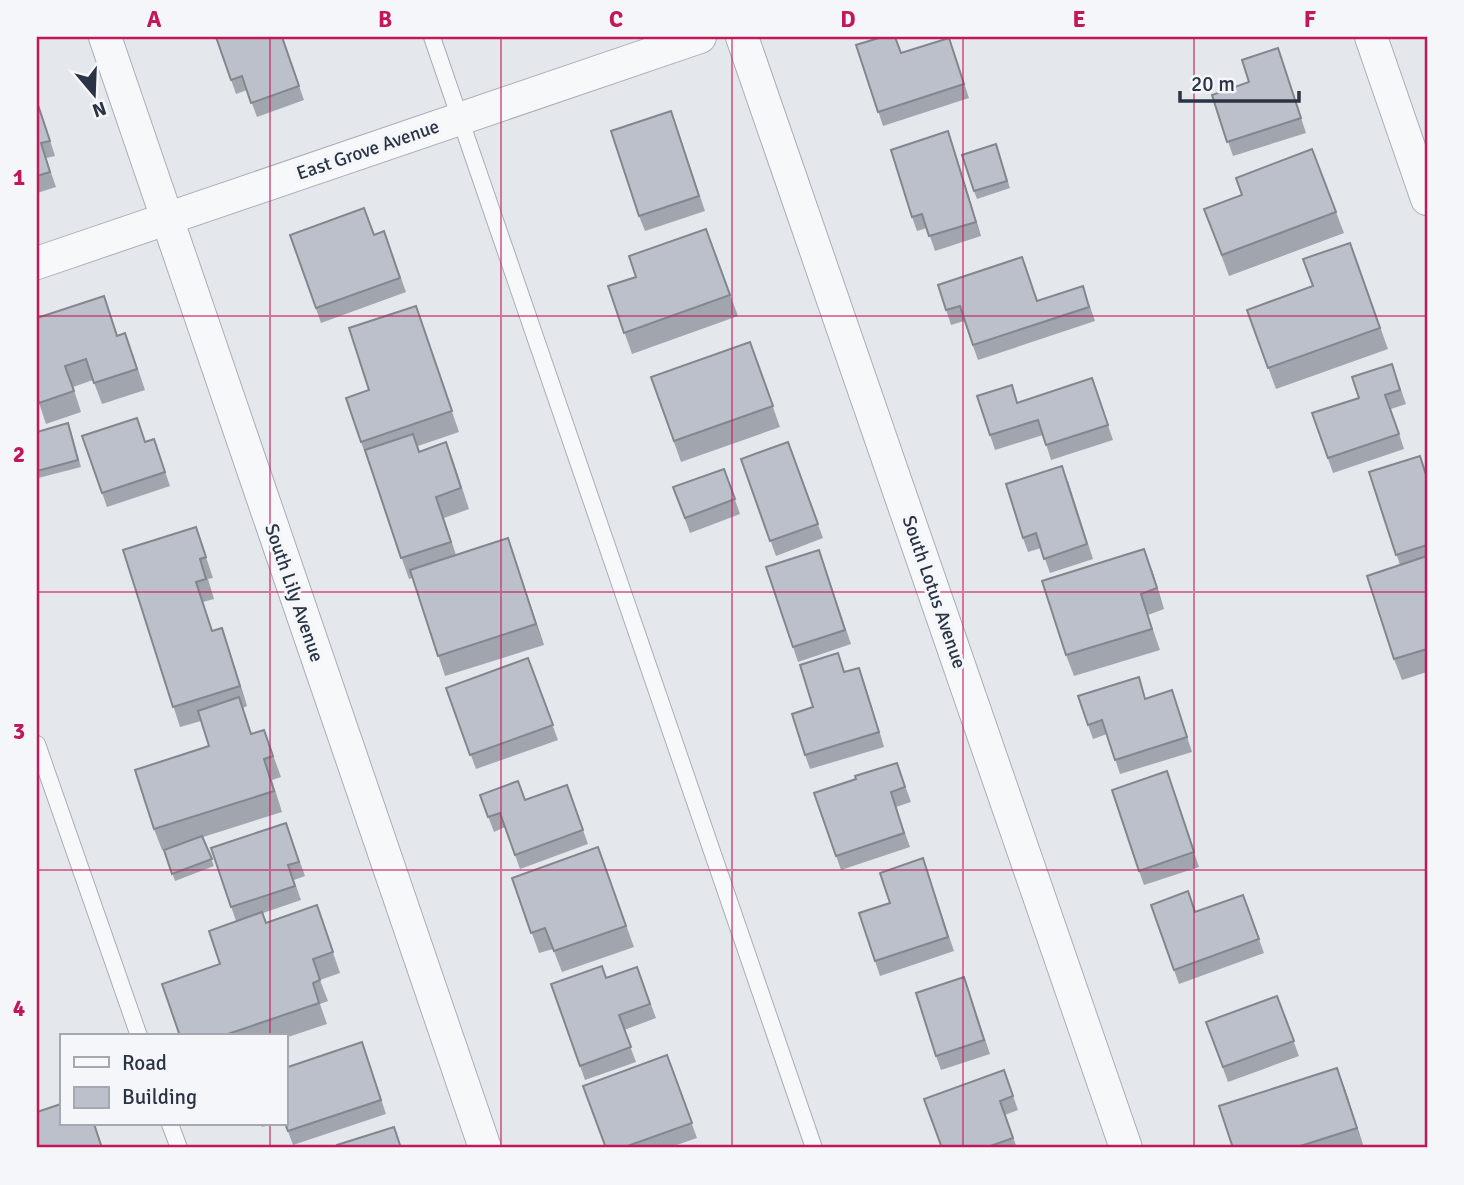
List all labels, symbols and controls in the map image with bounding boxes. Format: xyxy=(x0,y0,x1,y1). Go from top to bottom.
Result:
text: A xyxy=(147,5,162,34)
text: B xyxy=(378,5,392,34)
text: C xyxy=(609,5,623,34)
text: D xyxy=(840,5,856,34)
text: E xyxy=(1072,5,1086,34)
text: F xyxy=(1304,5,1316,34)
north arrow xyxy=(60,60,130,130)
scale bar xyxy=(1180,60,1300,104)
text: 20 m xyxy=(1191,71,1235,97)
text: N xyxy=(89,96,109,123)
street label: East Grove Avenue xyxy=(293,114,443,186)
text: 1 xyxy=(13,163,25,192)
text: 2 xyxy=(13,440,25,469)
street label: South Lotus Avenue xyxy=(897,512,971,672)
street label: South Lily Avenue xyxy=(259,521,329,665)
text: 3 xyxy=(13,717,25,746)
text: 4 xyxy=(13,994,25,1023)
legend xyxy=(60,1034,287,1126)
text: Road xyxy=(122,1050,167,1076)
text: Building xyxy=(122,1084,197,1110)

